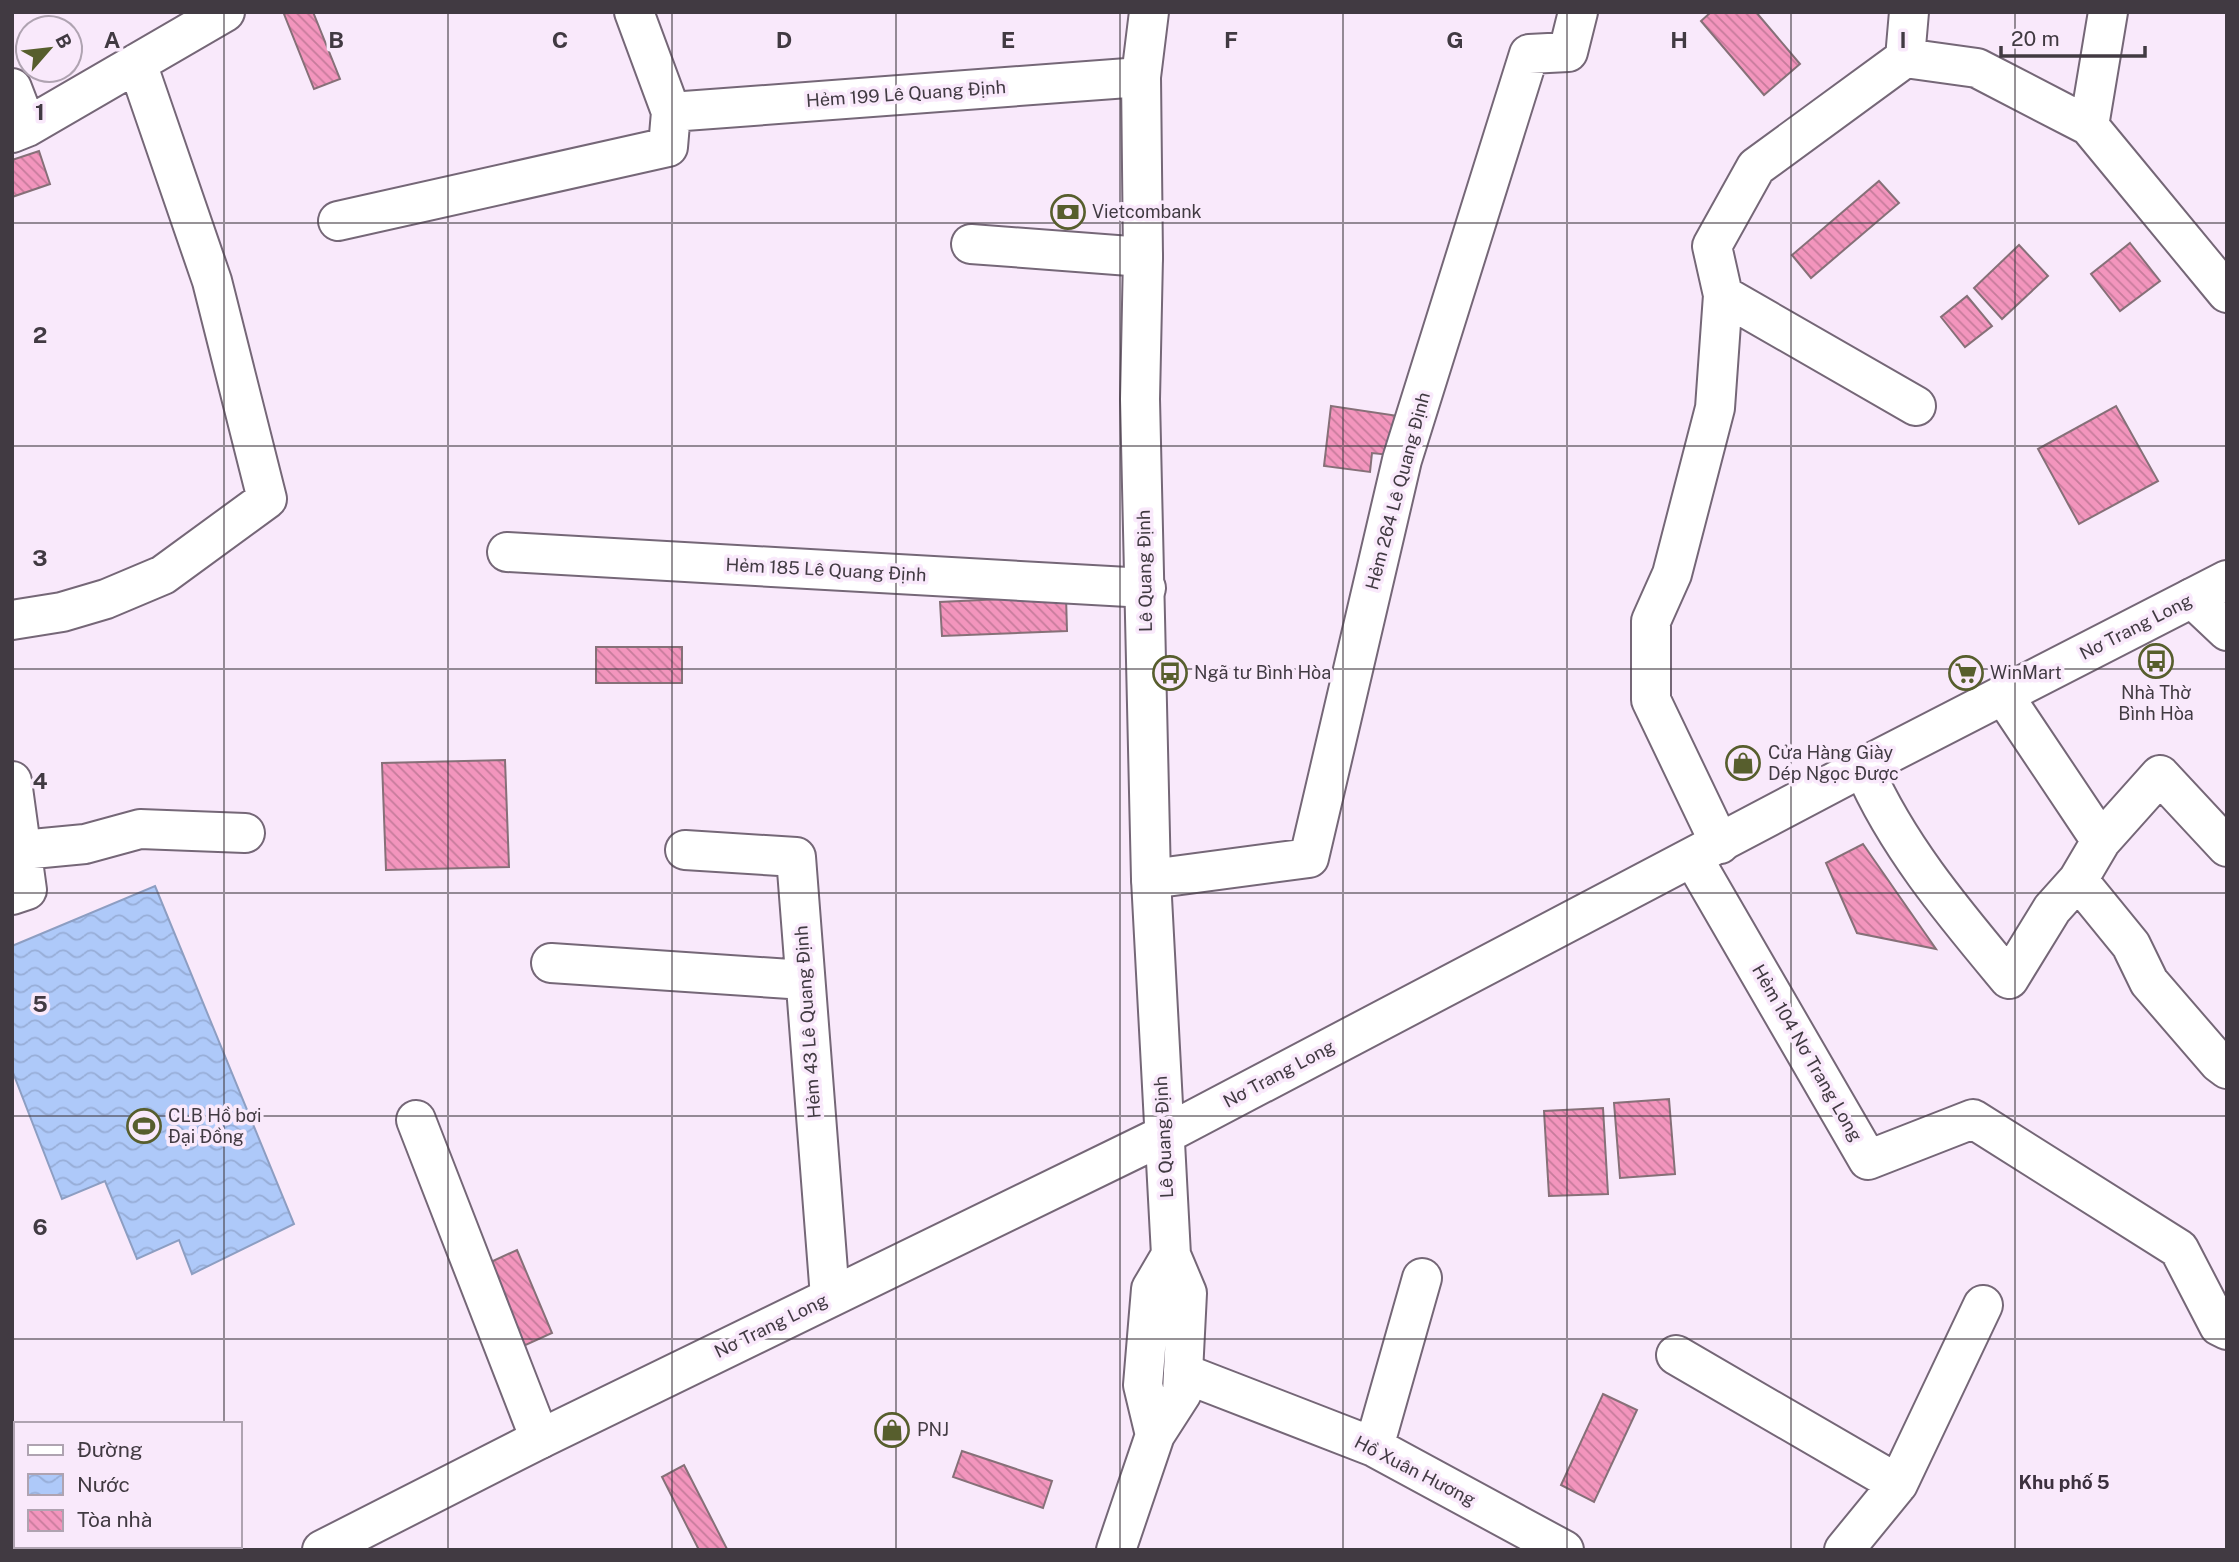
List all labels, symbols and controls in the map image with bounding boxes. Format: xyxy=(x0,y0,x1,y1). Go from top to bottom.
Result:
north arrow xyxy=(14,14,84,84)
scale bar xyxy=(2001,14,2144,58)
text: A xyxy=(104,26,121,53)
text: B xyxy=(328,26,344,53)
text: C xyxy=(552,26,568,53)
text: D xyxy=(776,26,792,53)
text: E xyxy=(1001,26,1015,53)
text: F xyxy=(1224,26,1238,53)
text: G xyxy=(1446,26,1464,53)
text: H xyxy=(1670,26,1688,53)
text: I xyxy=(1899,26,1907,53)
text: 20 m xyxy=(2011,26,2060,51)
text: B xyxy=(51,30,77,52)
street label: Hẻm 199 Lê Quang Định xyxy=(805,76,1007,111)
text: 1 xyxy=(35,98,45,125)
bank icon: Vietcombank xyxy=(1049,193,1087,231)
place label: Vietcombank xyxy=(1092,201,1202,222)
text: 2 xyxy=(33,321,47,348)
street label: Hẻm 264 Lê Quang Định xyxy=(1361,390,1434,592)
street label: Lê Quang Định xyxy=(1133,510,1156,632)
text: 3 xyxy=(32,544,48,571)
street label: Hẻm 185 Lê Quang Định xyxy=(725,554,927,585)
street label: Nơ Trang Long xyxy=(2076,589,2195,664)
bus stop icon: Nhà Thờ Bình Hòa xyxy=(2137,642,2175,680)
bus stop icon: Ngã tư Bình Hòa xyxy=(1151,654,1189,692)
supermarket icon: WinMart xyxy=(1947,654,1985,692)
place label: Ngã tư Bình Hòa xyxy=(1194,662,1331,683)
place label: WinMart xyxy=(1990,662,2062,683)
place label: Nhà Thờ Bình Hòa xyxy=(2118,682,2194,724)
place label: Cửa Hàng Giày Dép Ngọc Được xyxy=(1768,742,1899,784)
shop icon: Cửa Hàng Giày Dép Ngọc Được xyxy=(1724,744,1762,782)
text: 4 xyxy=(32,767,48,794)
street label: Hẻm 43 Lê Quang Định xyxy=(790,925,825,1119)
street label: Hẻm 104 Nơ Trang Long xyxy=(1748,960,1867,1145)
text: 5 xyxy=(32,990,48,1017)
street label: Nơ Trang Long xyxy=(1219,1035,1338,1112)
street label: Lê Quang Định xyxy=(1150,1075,1177,1199)
place label: CLB Hồ bơi Đại Đồng xyxy=(168,1105,261,1147)
sports icon: CLB Hồ bơi Đại Đồng xyxy=(125,1107,163,1145)
text: 6 xyxy=(32,1213,48,1240)
street label: Nơ Trang Long xyxy=(711,1289,831,1362)
shop icon: PNJ xyxy=(873,1411,911,1449)
place label: PNJ xyxy=(917,1419,949,1440)
legend xyxy=(14,1422,242,1548)
street label: Hồ Xuân Hương xyxy=(1351,1431,1479,1510)
text: Đường xyxy=(77,1437,143,1462)
district label: Khu phố 5 xyxy=(2018,1471,2110,1493)
text: Nước xyxy=(77,1472,130,1497)
text: Tòa nhà xyxy=(77,1507,152,1532)

